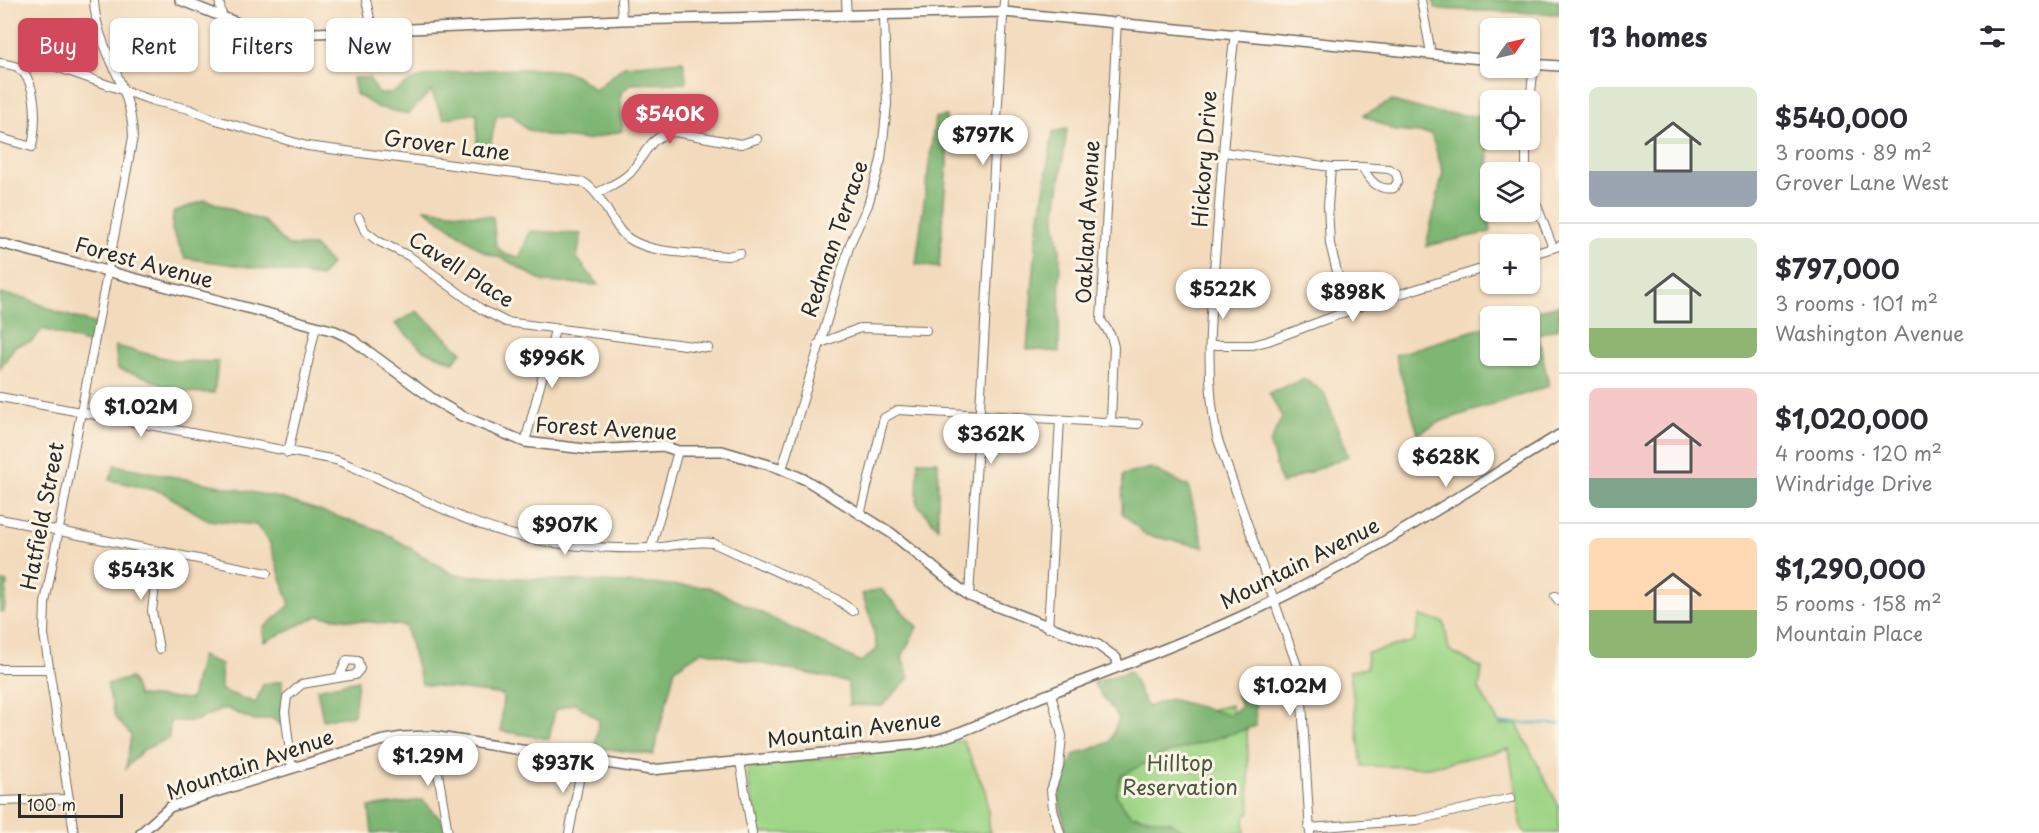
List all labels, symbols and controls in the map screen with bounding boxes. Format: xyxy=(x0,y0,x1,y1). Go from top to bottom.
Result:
text: 13 homes xyxy=(1589,17,1707,56)
chip: Buy xyxy=(18,18,98,72)
chip: Rent xyxy=(110,18,198,72)
chip: Filters xyxy=(210,18,314,72)
chip: New xyxy=(326,18,412,72)
north arrow xyxy=(1480,18,1540,78)
map controls xyxy=(1480,18,1540,366)
icon: filters xyxy=(1976,20,2009,53)
street label: Hickory Drive xyxy=(1182,89,1224,228)
button: locate xyxy=(1480,90,1540,150)
pin: $540K xyxy=(628,94,712,145)
text: $540K xyxy=(635,98,705,128)
text: $540,000 xyxy=(1775,98,1908,137)
icon: home xyxy=(1637,111,1709,183)
pin: $797K xyxy=(941,115,1025,166)
text: $797K xyxy=(952,119,1014,149)
street label: Grover Lane xyxy=(382,120,512,168)
text: 3 rooms · 89 m² xyxy=(1775,137,1932,167)
street label: Oakland Avenue xyxy=(1066,139,1106,305)
street label: Redman Terrace xyxy=(791,156,875,321)
button: layers xyxy=(1480,162,1540,222)
text: Grover Lane West xyxy=(1775,167,1949,197)
street label: Cavell Place xyxy=(403,222,521,315)
street label: Forest Avenue xyxy=(72,227,217,295)
button: + xyxy=(1480,234,1540,294)
text: $797,000 xyxy=(1775,249,1900,288)
icon: home xyxy=(1637,262,1709,334)
pin: $522K xyxy=(1181,269,1265,320)
pin: $898K xyxy=(1311,272,1395,323)
text: $522K xyxy=(1190,273,1256,303)
text: $898K xyxy=(1321,276,1385,306)
text: 3 rooms · 101 m² xyxy=(1775,288,1938,318)
button: − xyxy=(1480,306,1540,366)
text: Washington Avenue xyxy=(1775,318,1964,348)
pin: $996K xyxy=(510,338,594,389)
text: $996K xyxy=(519,342,585,372)
pin: $1.02M xyxy=(92,387,190,438)
text: $1.02M xyxy=(104,391,178,421)
text: $1,020,000 xyxy=(1775,399,1928,438)
street label: Forest Avenue xyxy=(534,407,678,447)
icon: home xyxy=(1637,412,1709,484)
pin: $362K xyxy=(949,414,1033,465)
text: $362K xyxy=(957,418,1025,448)
pin: $628K xyxy=(1404,437,1488,488)
text: 4 rooms · 120 m² xyxy=(1775,438,1942,468)
street label: Hatfield Street xyxy=(11,439,71,592)
text: $628K xyxy=(1412,441,1480,471)
text: Windridge Drive xyxy=(1775,468,1932,498)
pin: $907K xyxy=(523,505,607,556)
street label: Mountain Avenue xyxy=(1214,508,1384,616)
text: $907K xyxy=(532,509,598,539)
text: $1,290,000 xyxy=(1775,549,1926,588)
pin: $543K xyxy=(99,550,183,601)
text: $543K xyxy=(108,554,174,584)
icon: home xyxy=(1637,562,1709,634)
text: 5 rooms · 158 m² xyxy=(1775,588,1942,618)
text: Mountain Place xyxy=(1775,618,1923,648)
pin: $1.02M xyxy=(1241,666,1339,717)
text: $1.02M xyxy=(1253,670,1327,700)
street label: Mountain Avenue xyxy=(765,701,943,755)
street label: Mountain Avenue xyxy=(161,719,337,807)
pin: $1.29M xyxy=(379,736,477,787)
text: $1.29M xyxy=(392,740,464,770)
pin: $937K xyxy=(521,743,605,794)
park label: Hilltop Reservation xyxy=(1122,746,1238,802)
text: $937K xyxy=(532,747,594,777)
scale bar xyxy=(18,791,123,818)
text: 100 m xyxy=(27,792,76,816)

